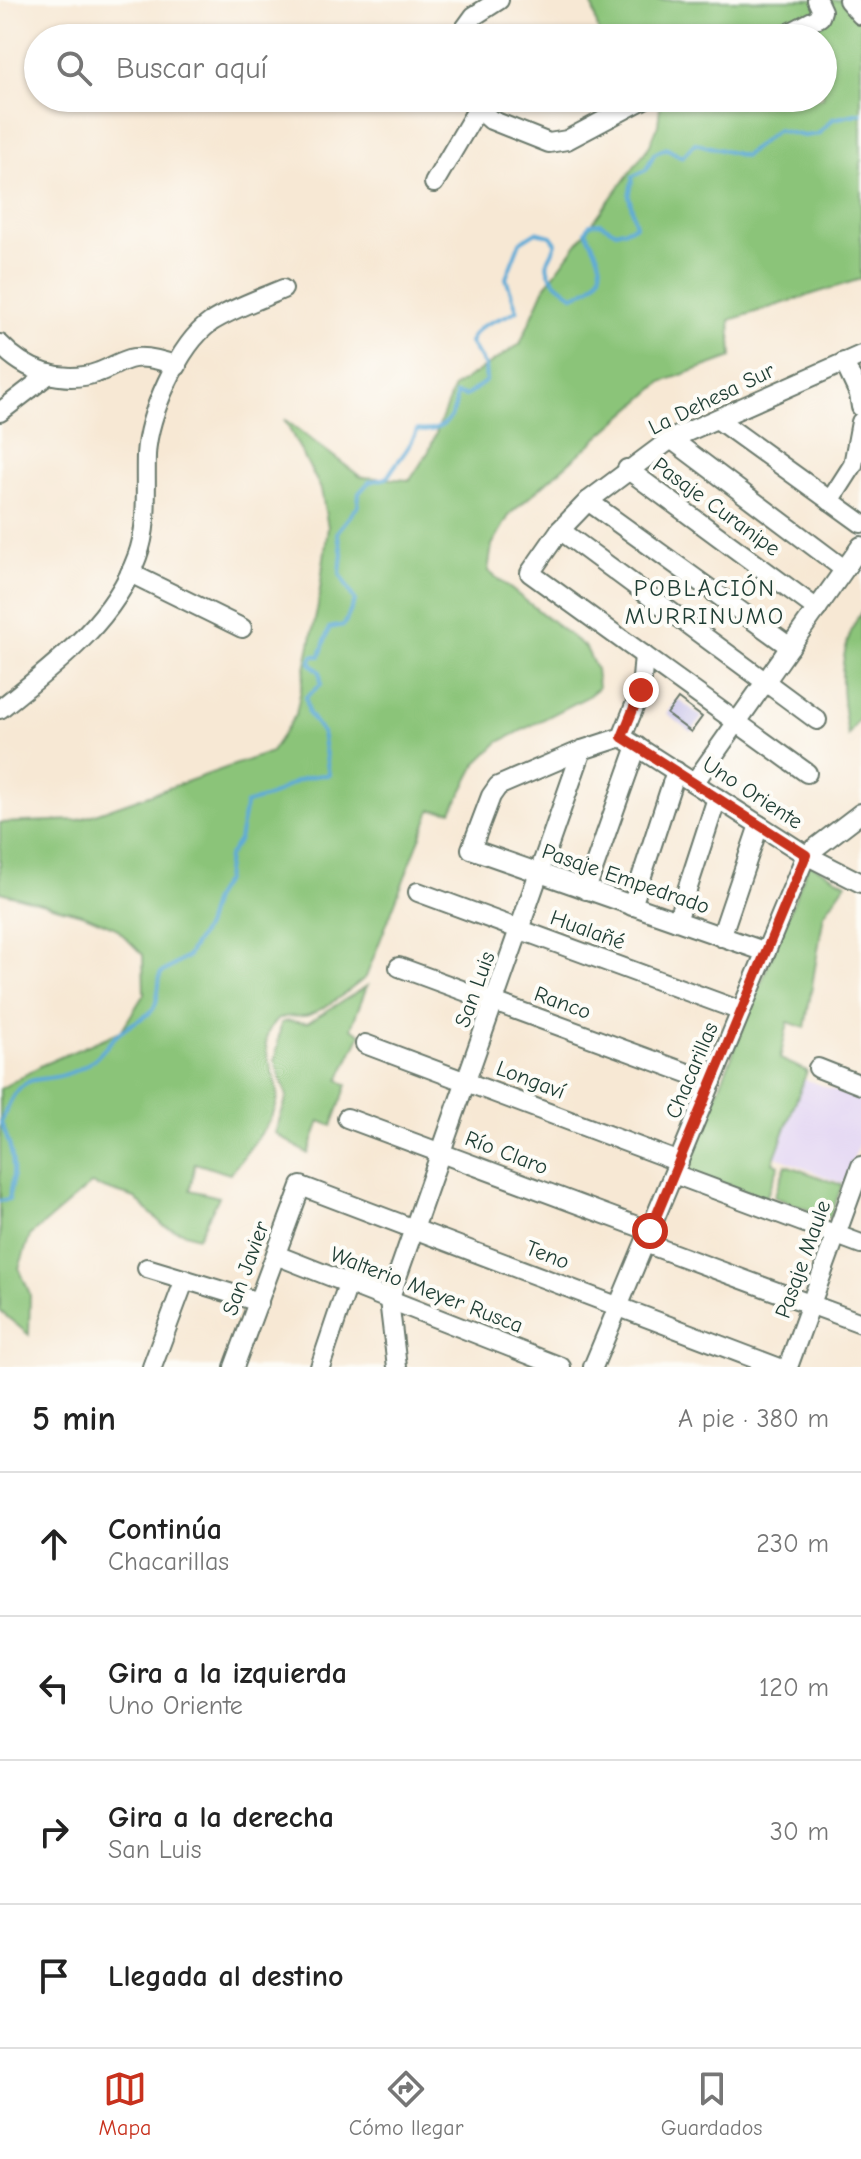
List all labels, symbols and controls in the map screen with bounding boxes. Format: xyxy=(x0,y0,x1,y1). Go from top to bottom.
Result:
search box xyxy=(24,24,837,112)
icon: search xyxy=(52,46,96,90)
text: Buscar aquí xyxy=(116,51,267,86)
street label: La Dehesa Sur xyxy=(644,357,779,441)
street label: Pasaje Curanipe xyxy=(648,452,785,562)
district label: POBLACIÓN MURRINUMO xyxy=(625,574,785,630)
route end xyxy=(623,672,659,708)
street label: Uno Oriente xyxy=(698,751,807,835)
street label: Pasaje Empedrado xyxy=(538,838,713,920)
street label: Hualañé xyxy=(547,904,629,955)
street label: San Luis xyxy=(449,948,501,1031)
street label: Ranco xyxy=(531,981,595,1025)
street label: Chacarillas xyxy=(660,1018,724,1123)
street label: Longaví xyxy=(493,1055,570,1105)
street label: Río Claro xyxy=(461,1125,552,1181)
street label: Pasaje Maule xyxy=(770,1197,836,1322)
route start xyxy=(632,1213,668,1249)
street label: San Javier xyxy=(217,1217,275,1319)
street label: Teno xyxy=(522,1235,573,1275)
street label: Walterio Meyer Rusca xyxy=(326,1241,527,1339)
text: 5 min xyxy=(32,1399,116,1439)
text: A pie · 380 m xyxy=(678,1404,829,1434)
text: Continúa xyxy=(108,1512,222,1547)
icon: ahead xyxy=(32,1522,76,1566)
text: 230 m xyxy=(756,1529,829,1559)
text: Chacarillas xyxy=(108,1547,229,1577)
text: Gira a la izquierda xyxy=(108,1656,347,1691)
icon: left xyxy=(32,1666,76,1710)
text: 120 m xyxy=(759,1673,829,1703)
text: Uno Oriente xyxy=(108,1691,243,1721)
text: Gira a la derecha xyxy=(108,1800,334,1835)
icon: right xyxy=(32,1810,76,1854)
text: 30 m xyxy=(770,1817,829,1847)
text: San Luis xyxy=(108,1835,202,1865)
icon: arrive xyxy=(32,1954,76,1998)
text: Llegada al destino xyxy=(108,1959,344,1994)
tab: Mapa xyxy=(99,2067,151,2141)
tab: Cómo llegar xyxy=(349,2067,463,2141)
tab: Guardados xyxy=(661,2067,762,2141)

